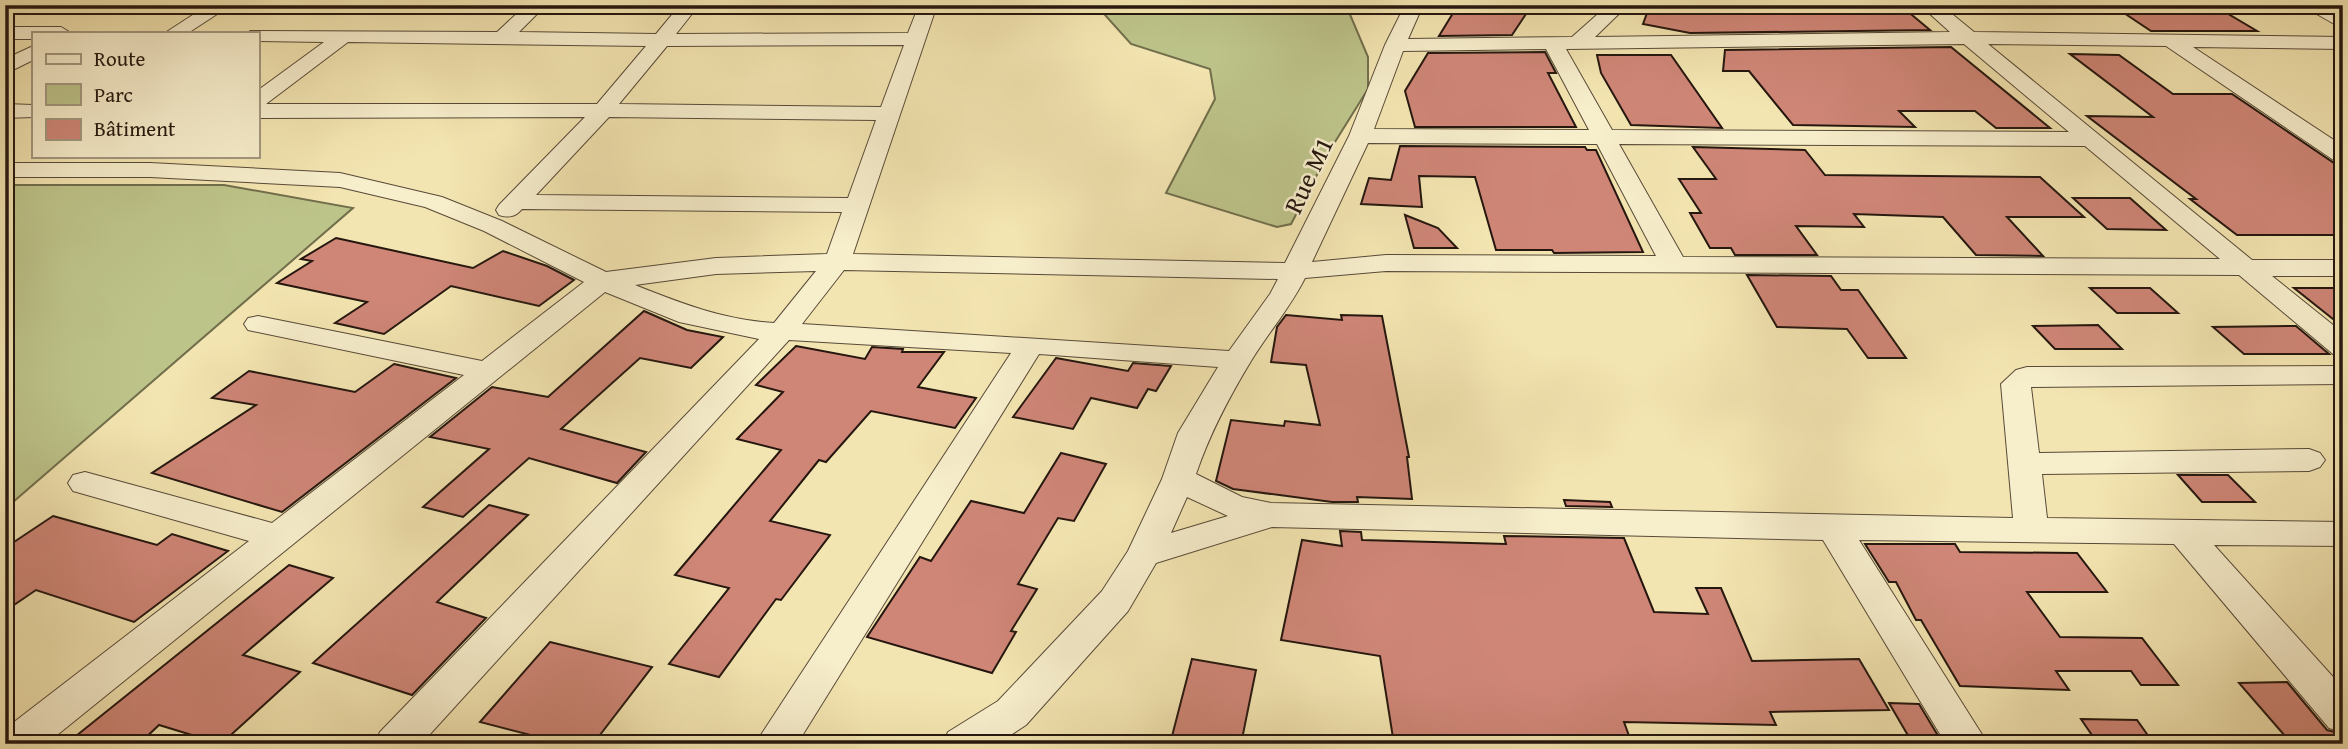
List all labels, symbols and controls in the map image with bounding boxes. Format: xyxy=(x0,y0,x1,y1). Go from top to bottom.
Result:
legend xyxy=(32,32,259,158)
text: Route xyxy=(94,43,146,74)
text: Parc xyxy=(94,79,133,110)
text: Bâtiment xyxy=(94,113,176,144)
street label: Rue M1 xyxy=(1273,130,1343,220)

